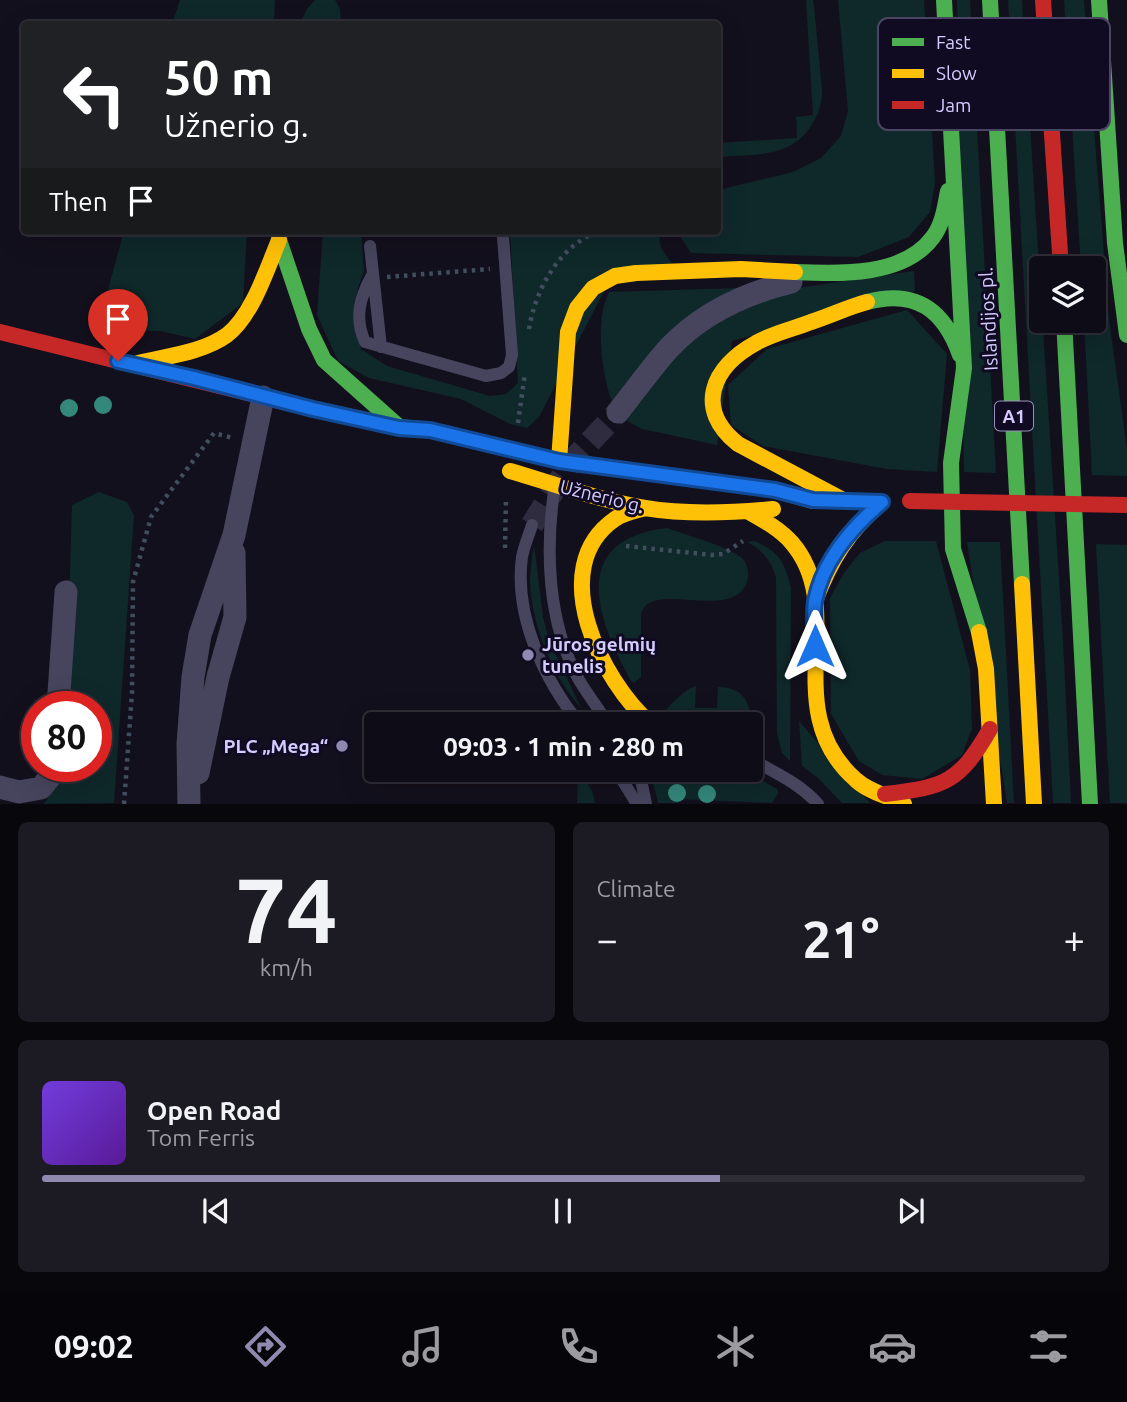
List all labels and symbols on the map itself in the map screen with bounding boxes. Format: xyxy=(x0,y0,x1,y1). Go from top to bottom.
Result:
legend xyxy=(878,18,1110,130)
text: Fast xyxy=(936,31,971,53)
text: Slow xyxy=(936,62,977,84)
text: Jam xyxy=(936,94,972,116)
street label: Islandijos pl. xyxy=(974,267,1002,371)
pin xyxy=(88,289,148,361)
road number: A1 xyxy=(995,402,1033,430)
street label: Užnerio g. xyxy=(558,475,646,517)
position arrow xyxy=(778,609,852,683)
place label: Jūros gelmių tunelis xyxy=(542,633,656,677)
marker: Jūros gelmių tunelis xyxy=(520,647,536,663)
speed limit sign: 80 xyxy=(21,691,112,782)
place label: PLC „Mega“ xyxy=(224,735,328,757)
marker: PLC „Mega“ xyxy=(334,738,350,754)

